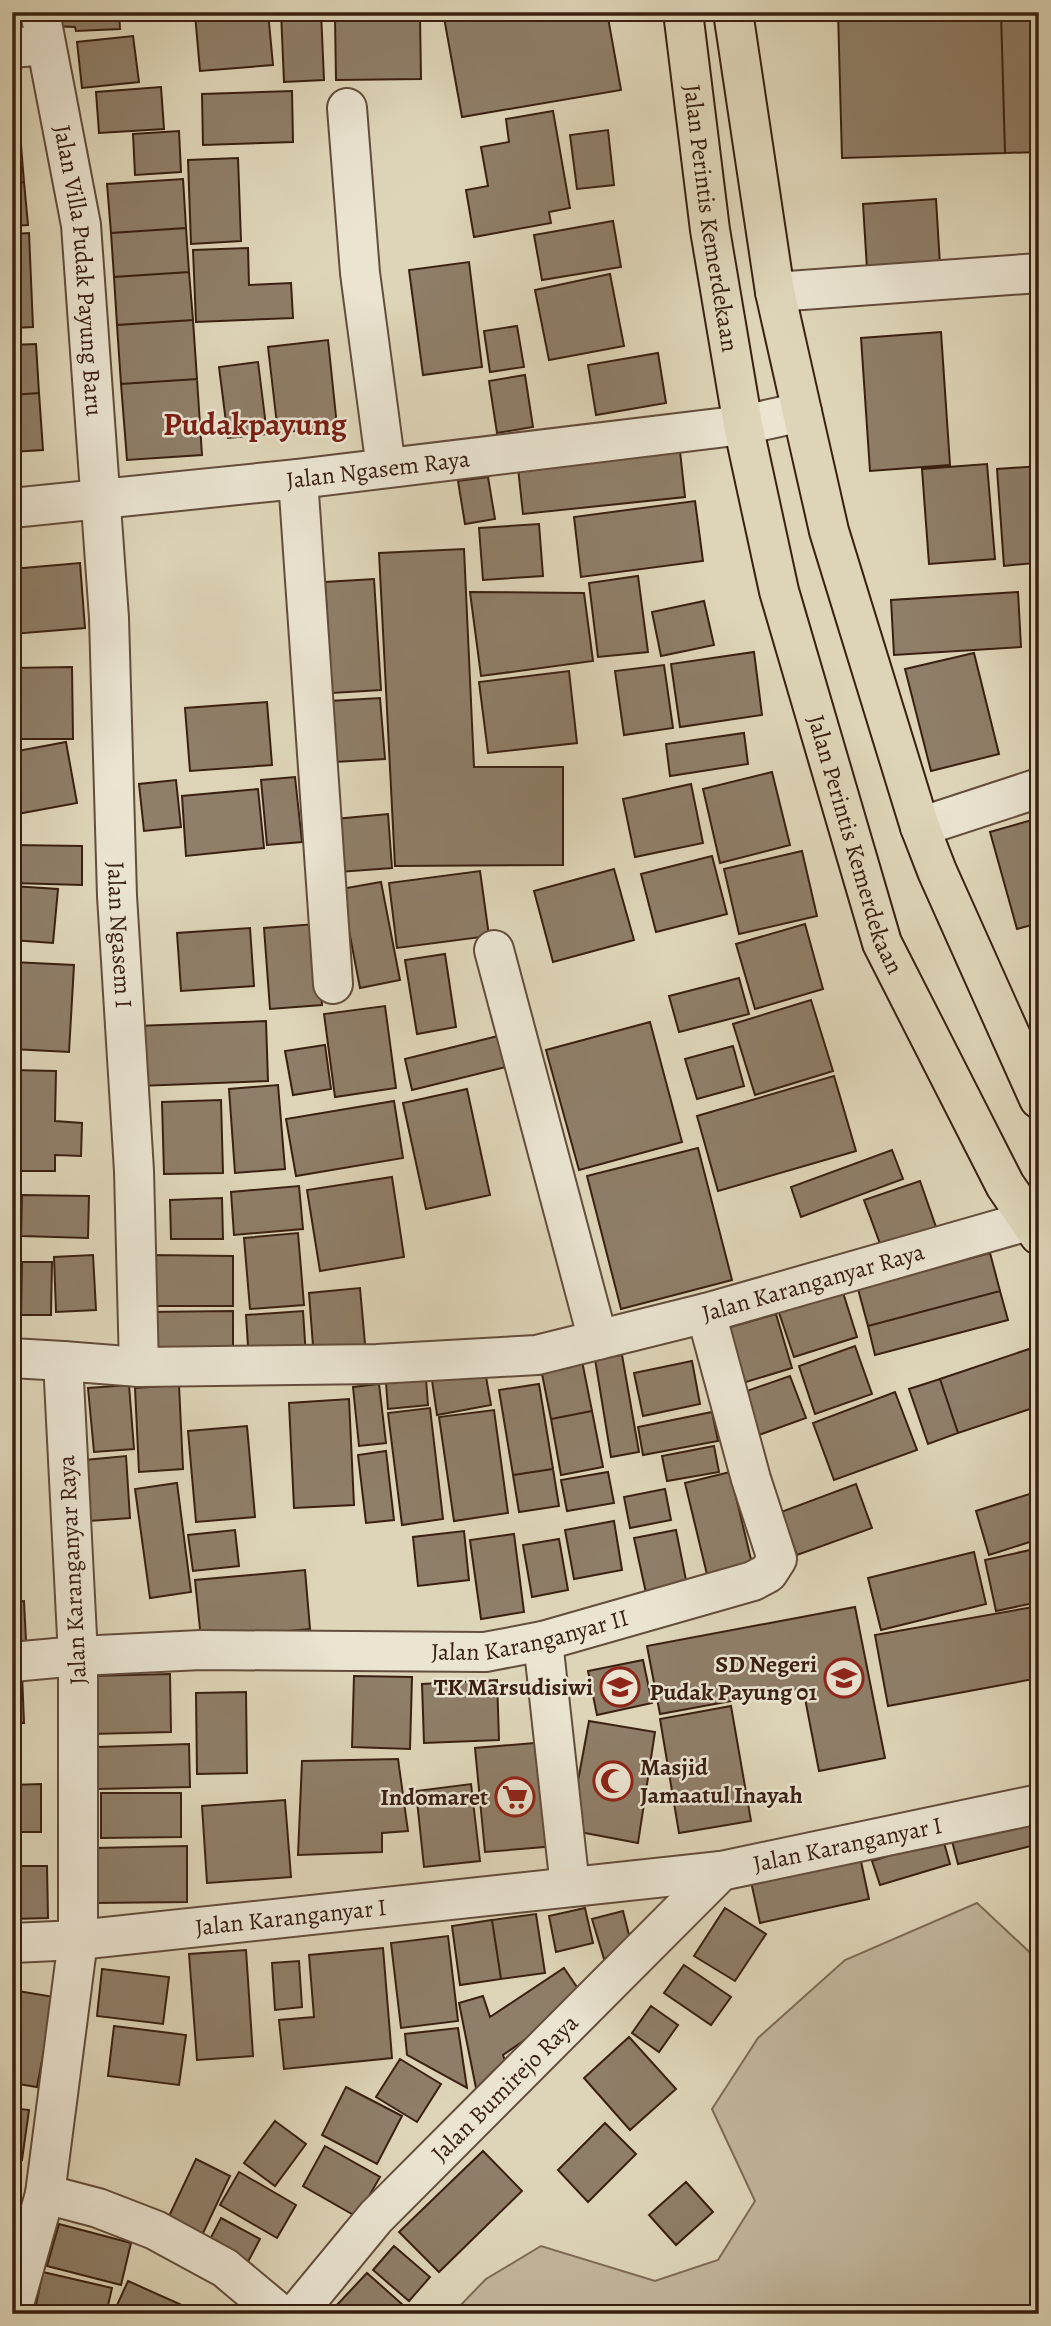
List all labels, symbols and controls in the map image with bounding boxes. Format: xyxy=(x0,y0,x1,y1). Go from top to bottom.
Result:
street label: Jalan Perintis Kemerdekaan xyxy=(676,83,746,354)
street label: Jalan Villa Pudak Payung Baru xyxy=(46,122,111,417)
district label: Pudakpayung xyxy=(163,402,348,446)
street label: Jalan Ngasem Raya xyxy=(285,442,472,496)
street label: Jalan Perintis Kemerdekaan xyxy=(800,711,911,980)
street label: Jalan Ngasem I xyxy=(100,861,140,1009)
street label: Jalan Karanganyar Raya xyxy=(698,1235,929,1329)
street label: Jalan Karanganyar Raya xyxy=(50,1453,94,1686)
street label: Jalan Karanganyar II xyxy=(431,1601,632,1668)
place label: SD Negeri Pudak Payung 01 xyxy=(650,1648,817,1708)
school or university icon: SD Negeri Pudak Payung 01 xyxy=(823,1657,865,1699)
school or university icon: TK Marsudisiwi xyxy=(599,1666,641,1708)
place label: TK Marsudisiwi xyxy=(434,1671,593,1703)
place label: Masjid Jamaatul Inayah xyxy=(640,1751,803,1811)
mosque icon: Masjid Jamaatul Inayah xyxy=(592,1760,634,1802)
supermarket icon: Indomaret xyxy=(494,1776,536,1818)
place label: Indomaret xyxy=(380,1781,488,1813)
street label: Jalan Karanganyar I xyxy=(750,1809,945,1880)
street label: Jalan Karanganyar I xyxy=(193,1891,388,1943)
street label: Jalan Bumirejo Raya xyxy=(424,2007,586,2169)

